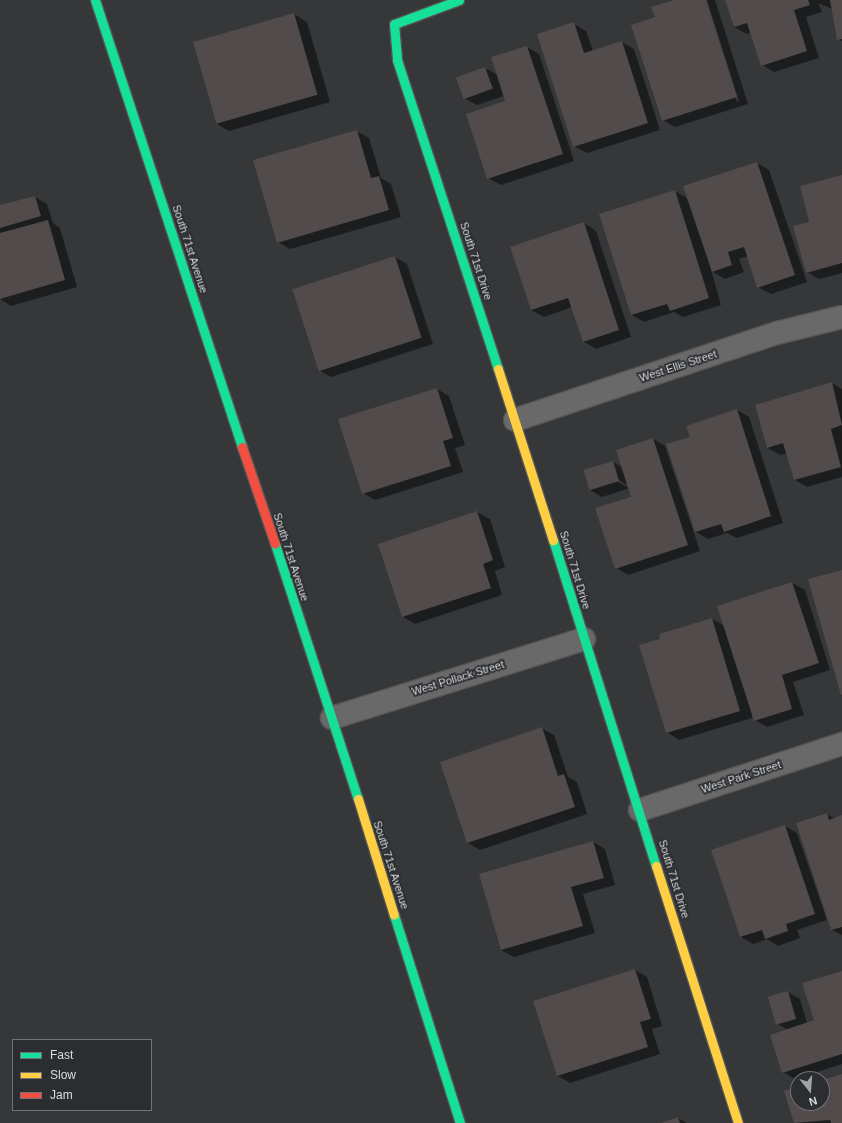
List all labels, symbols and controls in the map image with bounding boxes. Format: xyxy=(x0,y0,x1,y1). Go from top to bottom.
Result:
street label: South 71st Avenue xyxy=(169,203,211,295)
street label: South 71st Drive xyxy=(457,220,495,302)
street label: West Ellis Street xyxy=(638,347,718,385)
street label: South 71st Avenue xyxy=(270,511,312,603)
street label: South 71st Drive xyxy=(557,529,593,611)
street label: West Pollack Street xyxy=(410,658,506,698)
street label: West Park Street xyxy=(700,758,782,796)
street label: South 71st Avenue xyxy=(370,819,412,911)
street label: South 71st Drive xyxy=(656,838,692,920)
legend xyxy=(12,1039,152,1111)
text: Fast xyxy=(50,1048,73,1062)
text: Slow xyxy=(50,1068,76,1082)
north arrow xyxy=(790,1071,830,1111)
text: Jam xyxy=(50,1088,73,1102)
text: N xyxy=(808,1095,819,1108)

